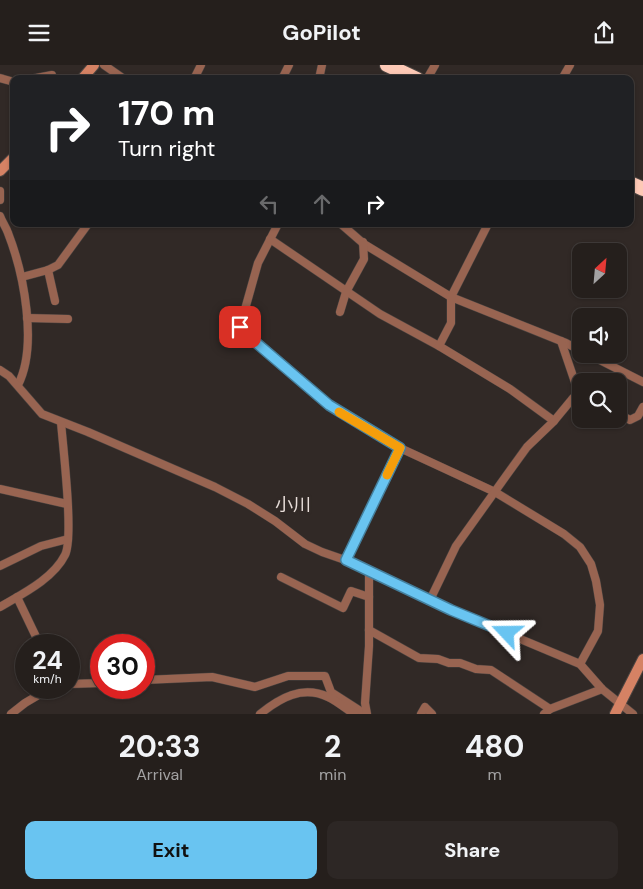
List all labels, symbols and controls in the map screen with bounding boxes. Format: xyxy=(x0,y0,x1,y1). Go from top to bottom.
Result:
text: GoPilot xyxy=(282,18,361,47)
icon: menu xyxy=(25,19,53,47)
icon: share xyxy=(590,19,618,47)
text: 170 m xyxy=(118,90,215,136)
icon: right xyxy=(35,95,100,160)
text: Turn right xyxy=(118,134,215,163)
icon: left xyxy=(255,190,283,218)
icon: ahead xyxy=(308,190,336,218)
icon: right xyxy=(361,190,389,218)
north arrow xyxy=(572,243,628,297)
map controls xyxy=(572,243,627,428)
pin xyxy=(219,306,261,348)
button: sound xyxy=(572,308,627,363)
icon: arrive xyxy=(226,313,254,341)
button: search xyxy=(572,373,627,428)
district label: 小川 xyxy=(275,493,311,517)
position arrow xyxy=(480,606,532,658)
speed limit sign: 30 xyxy=(90,634,155,699)
text: 24 xyxy=(32,644,63,677)
text: km/h xyxy=(33,671,62,687)
text: 20:33 xyxy=(118,727,201,766)
text: 2 xyxy=(324,727,341,766)
text: 480 xyxy=(465,727,524,766)
text: Arrival xyxy=(136,764,183,785)
text: min xyxy=(319,764,346,785)
text: m xyxy=(488,764,502,785)
button: Exit xyxy=(25,821,317,879)
button: Share xyxy=(327,821,618,879)

